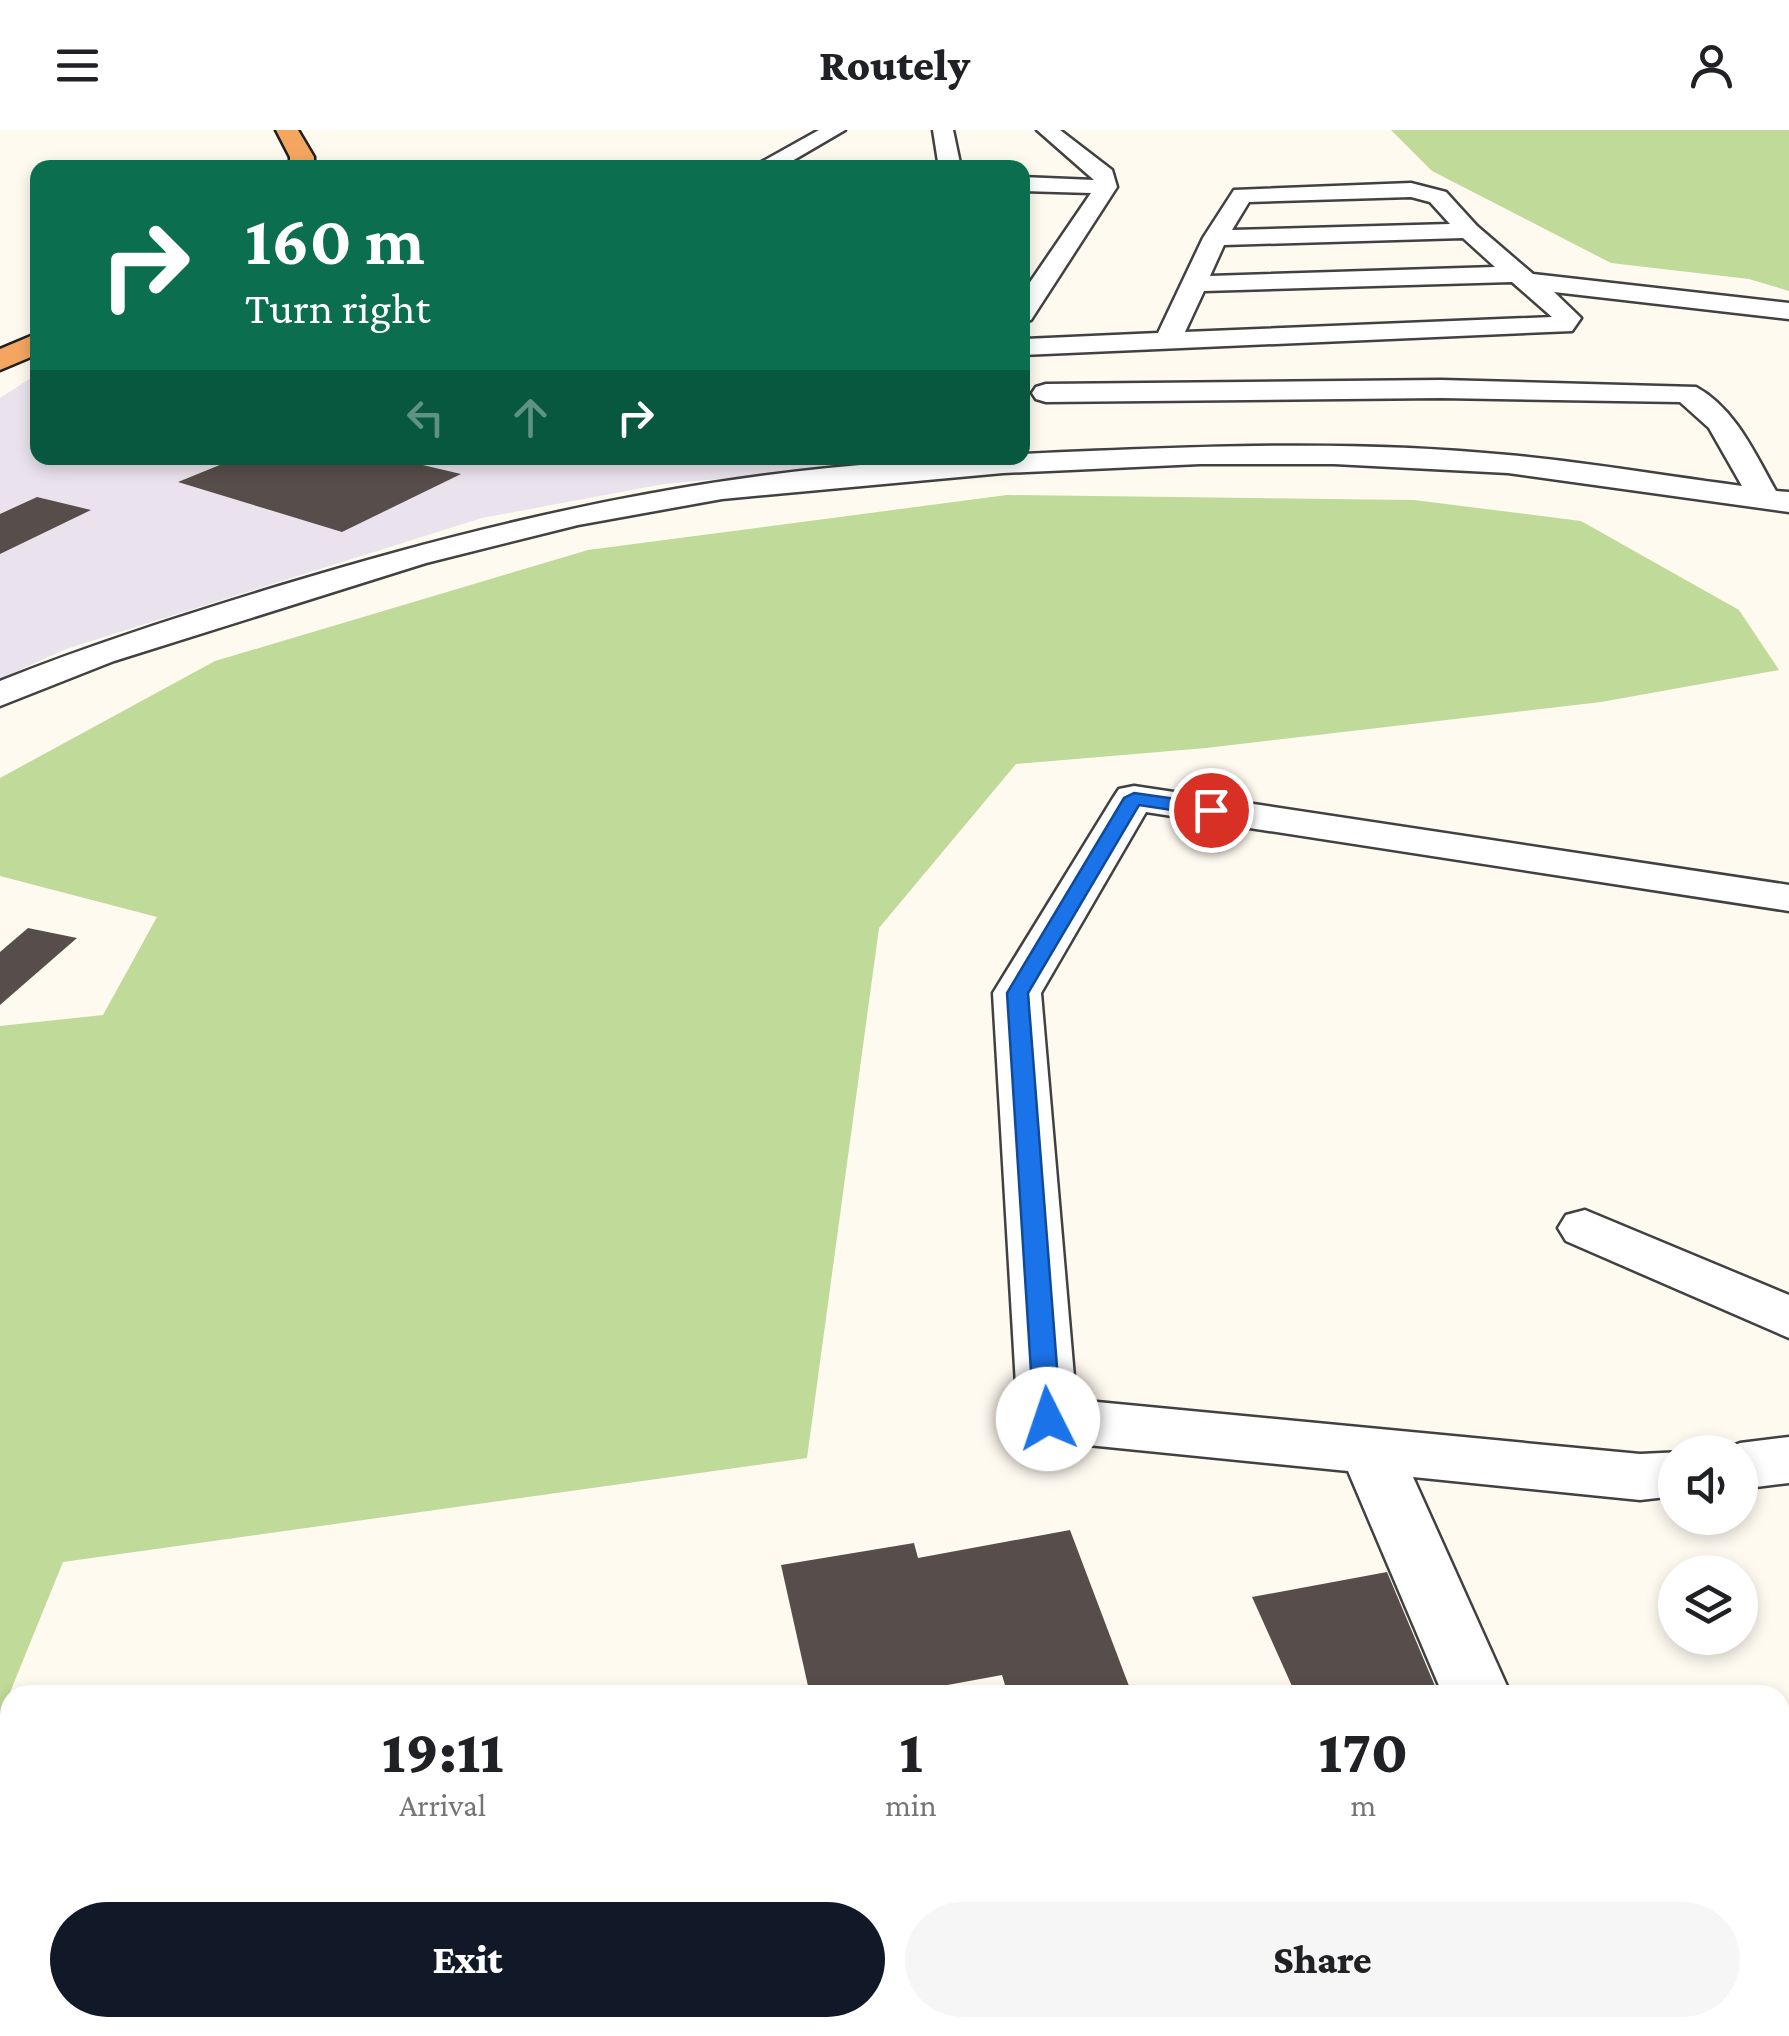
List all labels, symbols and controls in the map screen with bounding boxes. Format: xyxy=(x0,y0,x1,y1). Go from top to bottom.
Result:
icon: menu xyxy=(50,38,105,93)
icon: person xyxy=(1684,38,1739,93)
text: Routely xyxy=(819,40,970,90)
icon: right xyxy=(80,200,210,330)
text: 160 m xyxy=(245,201,425,279)
text: Turn right xyxy=(245,283,430,333)
icon: left xyxy=(398,390,453,445)
icon: ahead xyxy=(503,390,558,445)
icon: right xyxy=(608,390,663,445)
pin xyxy=(1169,768,1254,853)
icon: arrive xyxy=(1184,783,1239,838)
position arrow xyxy=(996,1367,1100,1471)
map controls xyxy=(1658,1435,1758,1655)
button: sound xyxy=(1658,1435,1758,1535)
button: layers xyxy=(1658,1555,1758,1655)
text: 19:11 xyxy=(382,1718,504,1785)
text: 1 xyxy=(899,1718,923,1785)
text: 170 xyxy=(1318,1718,1408,1785)
text: Arrival xyxy=(399,1787,486,1823)
text: min xyxy=(885,1787,937,1823)
text: m xyxy=(1350,1787,1376,1823)
button: Exit xyxy=(50,1902,885,2017)
button: Share xyxy=(905,1902,1740,2017)

